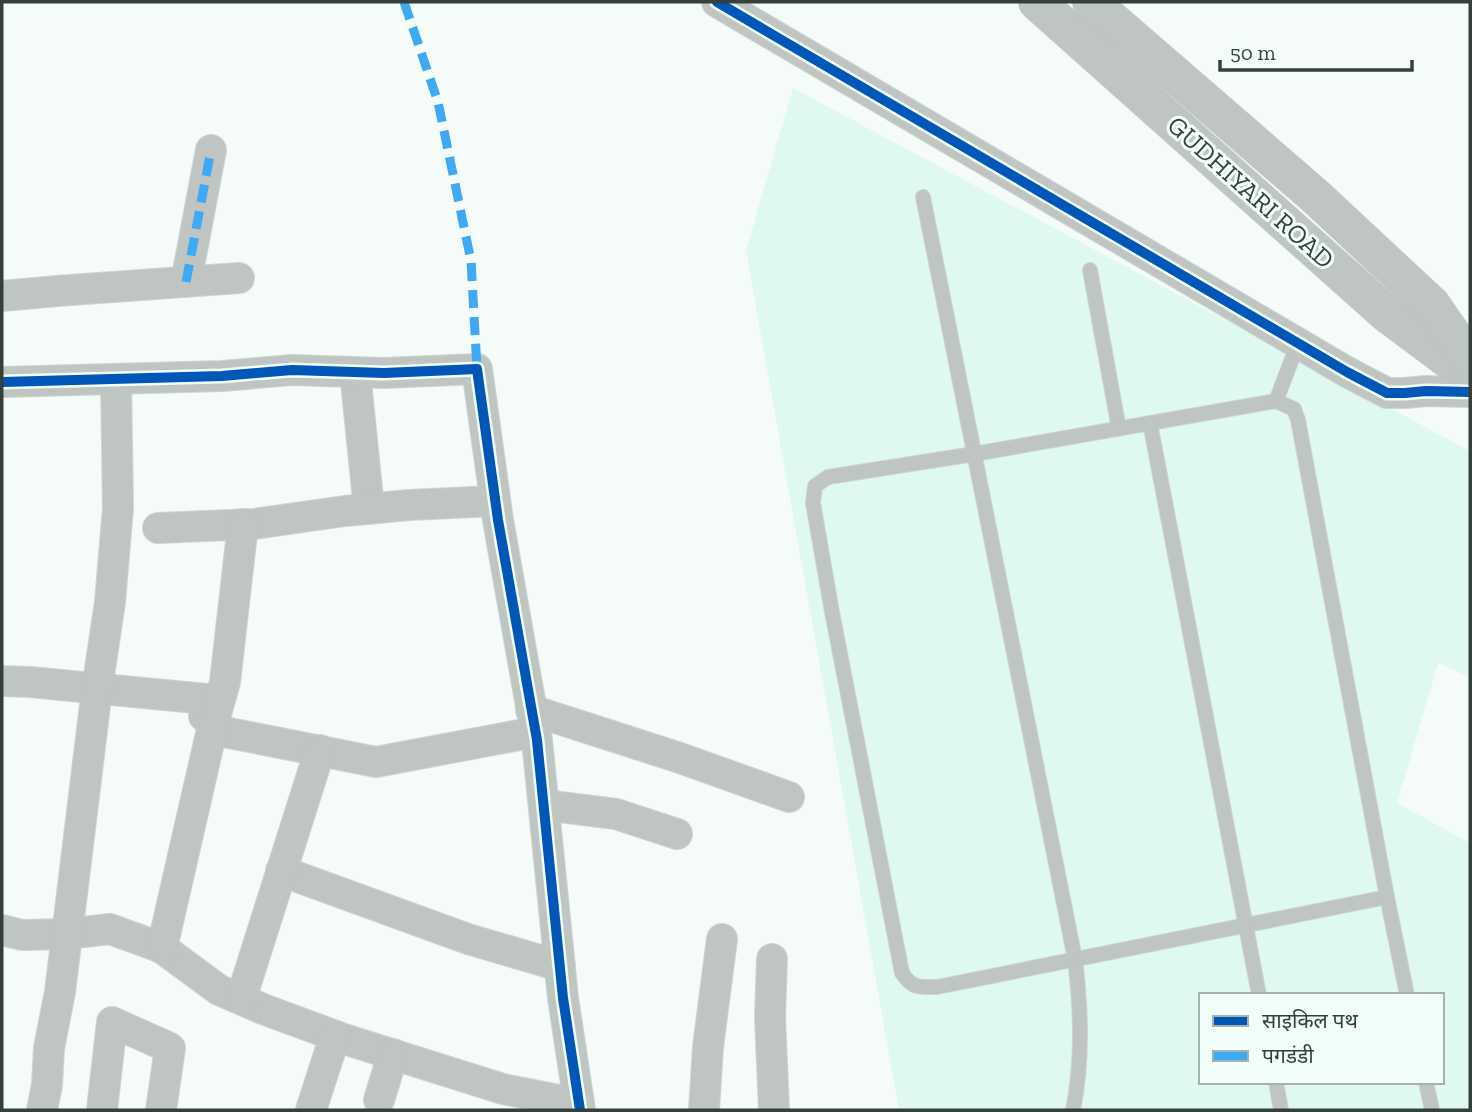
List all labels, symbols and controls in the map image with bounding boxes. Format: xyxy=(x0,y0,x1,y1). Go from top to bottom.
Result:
scale bar xyxy=(1220,28,1412,72)
text: 50 m xyxy=(1230,40,1276,65)
street label: GUDHIYARI ROAD xyxy=(1161,109,1341,275)
legend xyxy=(1199,993,1444,1084)
text: साइकिल पथ xyxy=(1262,1008,1358,1033)
text: पगडंडी xyxy=(1262,1043,1314,1068)

